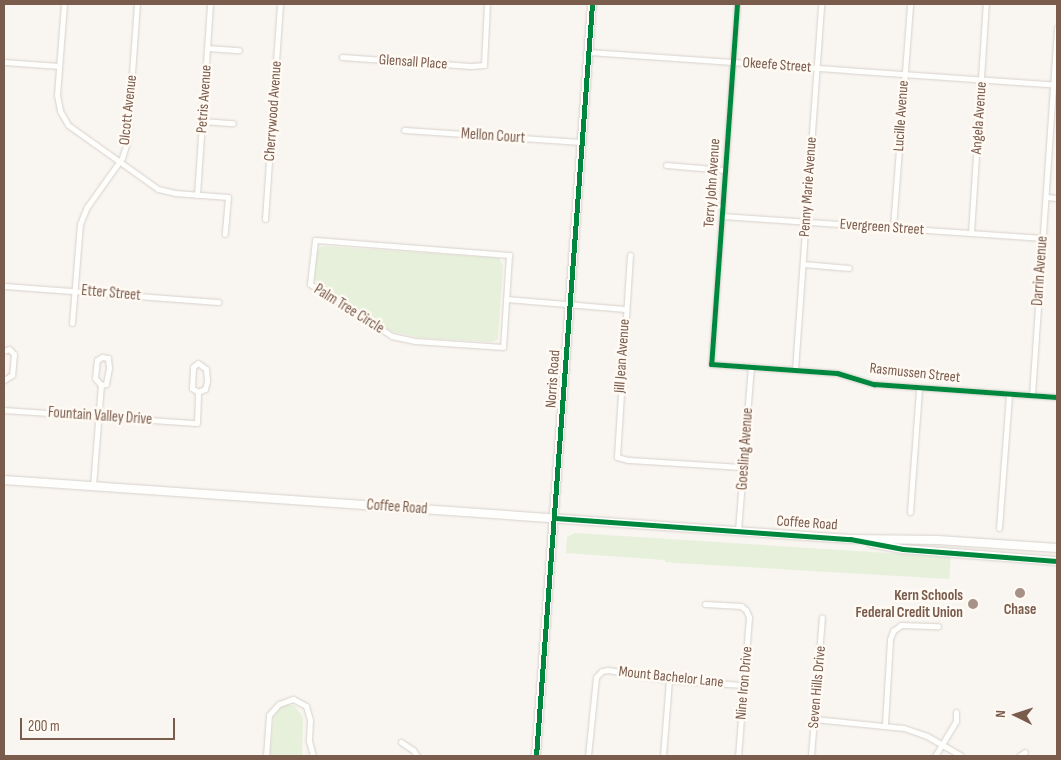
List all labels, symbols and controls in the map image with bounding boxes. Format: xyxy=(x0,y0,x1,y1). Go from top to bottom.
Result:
street label: Glensall Place xyxy=(378,51,448,73)
street label: Okeefe Street xyxy=(742,54,812,76)
street label: Cherrywood Avenue xyxy=(261,60,285,162)
street label: Petris Avenue xyxy=(193,64,215,134)
street label: Olcott Avenue xyxy=(115,74,141,146)
street label: Lucille Avenue xyxy=(890,80,912,152)
street label: Angela Avenue xyxy=(967,81,991,155)
street label: Mellon Court xyxy=(460,125,526,147)
street label: Penny Marie Avenue xyxy=(796,136,820,238)
street label: Terry John Avenue xyxy=(700,138,724,228)
street label: Evergreen Street xyxy=(839,215,925,239)
street label: Darrin Avenue xyxy=(1029,235,1051,307)
street label: Palm Tree Circle xyxy=(311,280,387,338)
street label: Etter Street xyxy=(81,281,141,305)
street label: Jill Jean Avenue xyxy=(610,318,634,394)
street label: Norris Road xyxy=(542,349,564,409)
street label: Rasmussen Street xyxy=(869,359,961,387)
street label: Fountain Valley Drive xyxy=(47,403,153,429)
street label: Goesling Avenue xyxy=(733,407,757,491)
street label: Coffee Road xyxy=(366,496,428,518)
street label: Coffee Road xyxy=(776,512,838,534)
place label: Kern Schools Federal Credit Union xyxy=(856,586,963,621)
marker: Chase xyxy=(1014,587,1026,599)
marker: Kern Schools Federal Credit Union xyxy=(967,598,979,610)
place label: Chase xyxy=(1004,601,1036,619)
street label: Seven Hills Drive xyxy=(804,645,830,729)
street label: Nine Iron Drive xyxy=(732,646,756,720)
street label: Mount Bachelor Lane xyxy=(618,663,724,691)
north arrow xyxy=(991,690,1041,740)
scale bar xyxy=(22,708,178,740)
text: N xyxy=(992,710,1009,718)
text: 200 m xyxy=(28,717,60,736)

